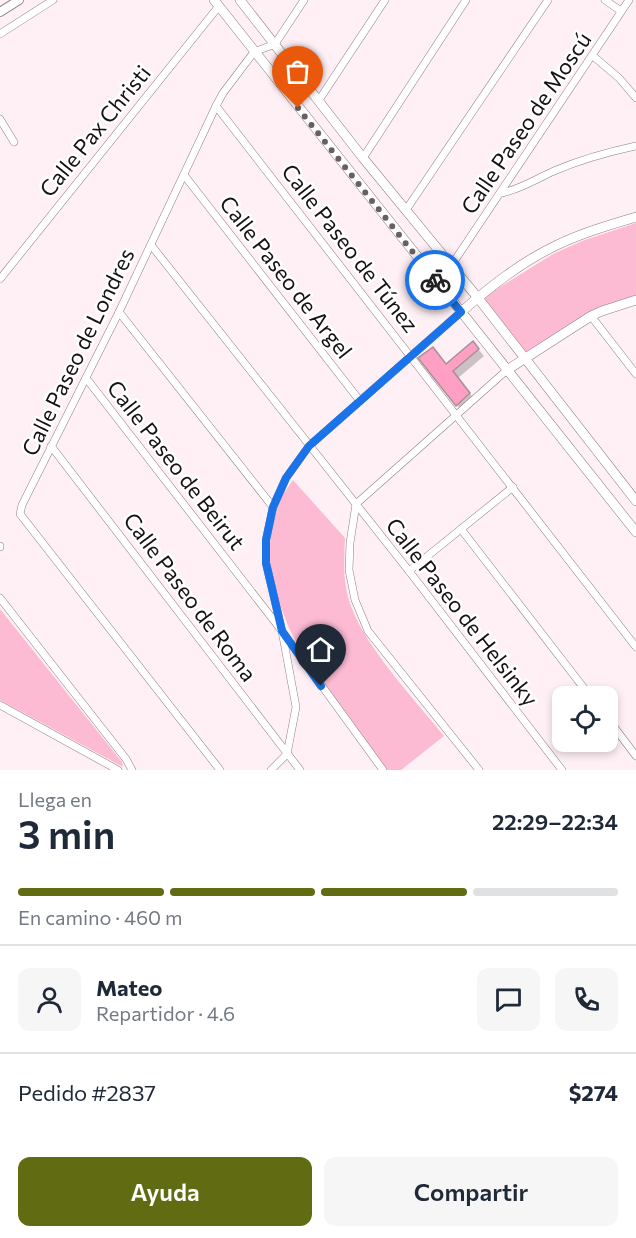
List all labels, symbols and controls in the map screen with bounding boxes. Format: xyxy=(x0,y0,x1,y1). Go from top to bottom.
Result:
street label: Calle Paseo de Moscú xyxy=(455,27,596,219)
pin xyxy=(272,46,323,108)
icon: bag xyxy=(281,55,314,88)
street label: Calle Pax Christi xyxy=(33,59,156,202)
street label: Calle Paseo de Túnez xyxy=(276,158,425,337)
street label: Calle Paseo de Argel xyxy=(214,190,358,364)
street label: Calle Paseo de Londres xyxy=(16,244,140,460)
courier xyxy=(405,250,465,310)
icon: bike xyxy=(419,264,452,297)
street label: Calle Paseo de Beirut xyxy=(102,374,251,555)
street label: Calle Paseo de Roma xyxy=(118,507,263,686)
street label: Calle Paseo de Helsinky xyxy=(380,512,544,711)
pin xyxy=(295,624,346,686)
icon: home xyxy=(304,633,337,666)
map controls xyxy=(552,686,618,752)
button: locate xyxy=(552,686,618,752)
text: Llega en xyxy=(18,787,92,811)
text: 22:29–22:34 xyxy=(492,808,618,835)
text: 3 min xyxy=(18,809,115,857)
text: En camino · 460 m xyxy=(18,905,182,929)
button: person xyxy=(18,968,81,1031)
button: chat xyxy=(477,968,540,1031)
button: phone xyxy=(555,968,618,1031)
text: Mateo xyxy=(96,974,163,1001)
text: Repartidor · 4.6 xyxy=(96,1001,235,1025)
text: Pedido #2837 xyxy=(18,1079,156,1106)
text: $274 xyxy=(569,1079,618,1106)
button: Ayuda xyxy=(18,1157,312,1226)
button: Compartir xyxy=(324,1157,618,1226)

